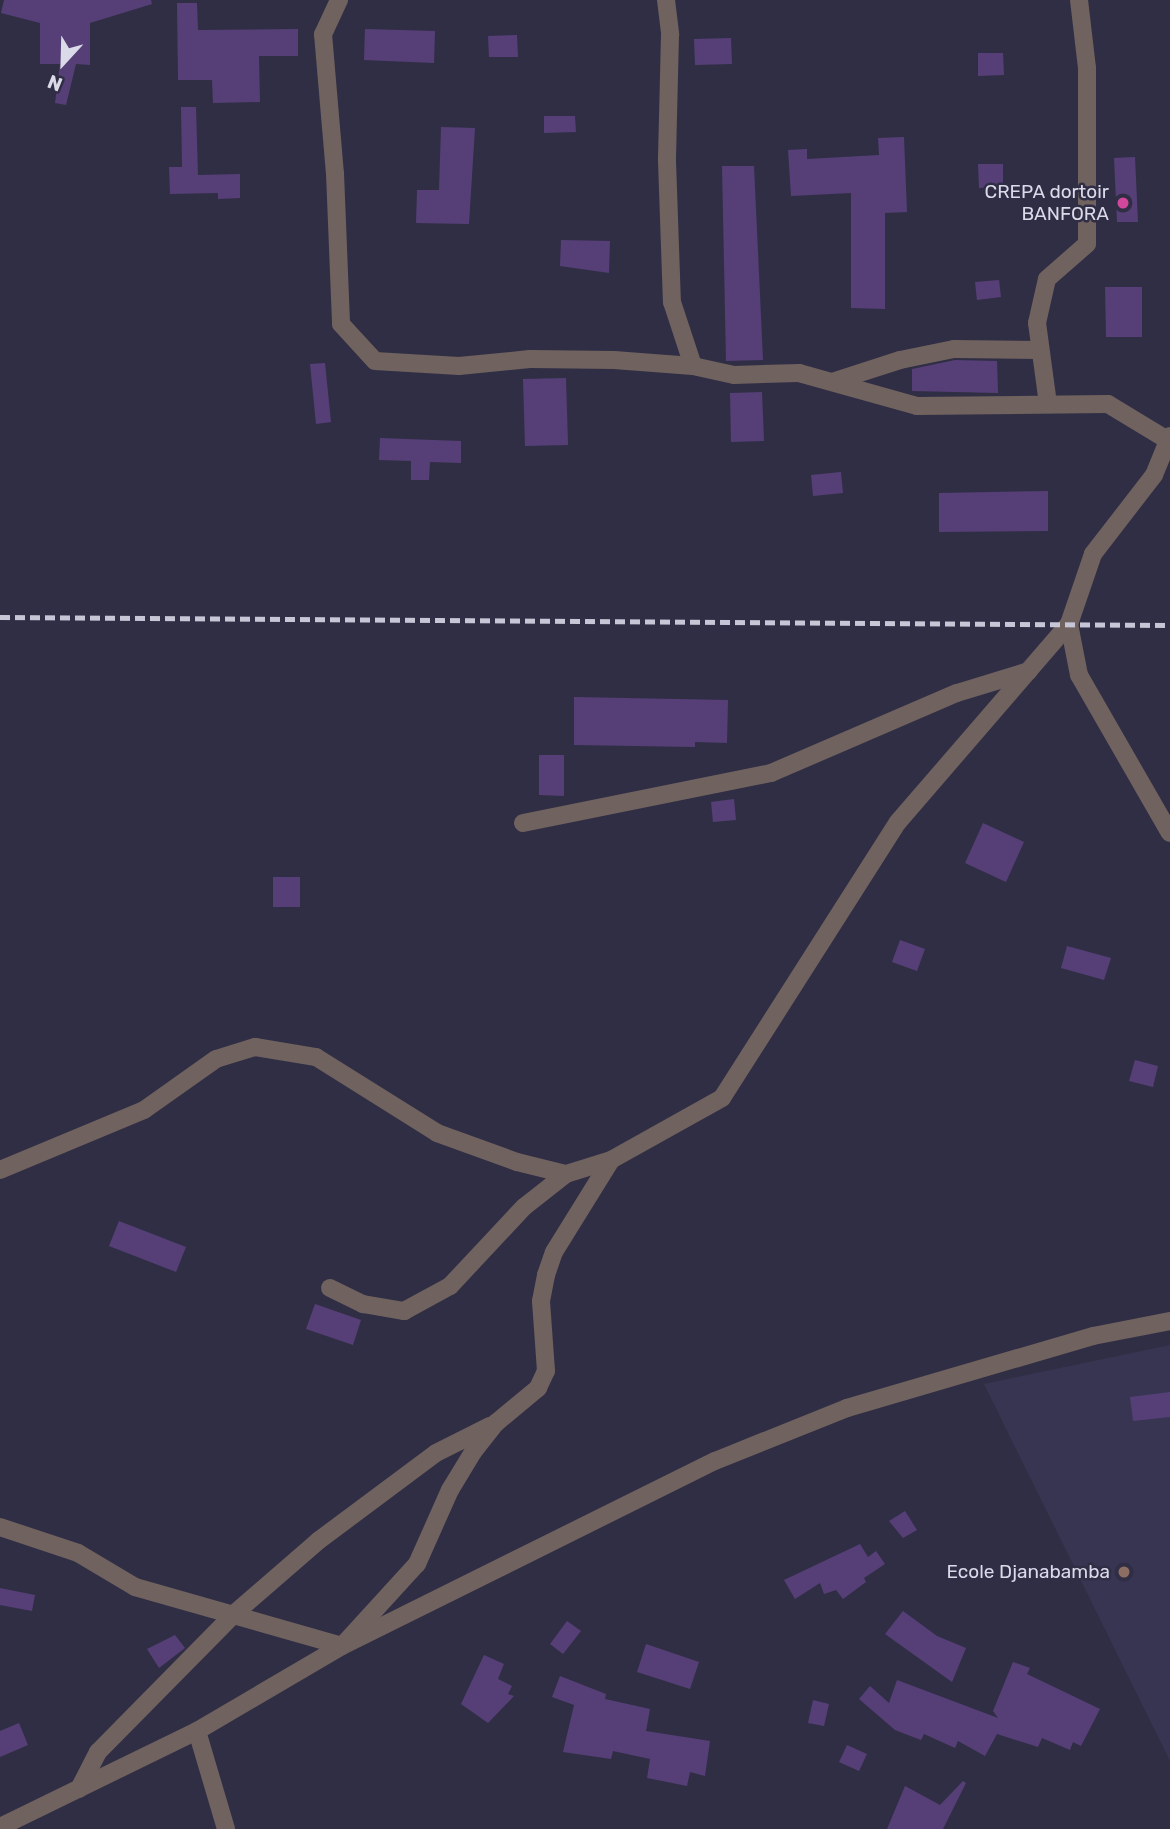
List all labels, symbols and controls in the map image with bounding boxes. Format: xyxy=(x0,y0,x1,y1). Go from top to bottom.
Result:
north arrow xyxy=(28,28,98,98)
text: N xyxy=(44,70,66,96)
place label: CREPA dortoir BANFORA xyxy=(984,181,1109,225)
marker: CREPA dortoir BANFORA xyxy=(1115,195,1131,211)
place label: Ecole Djanabamba xyxy=(946,1561,1110,1583)
marker: Ecole Djanabamba xyxy=(1116,1564,1132,1580)

